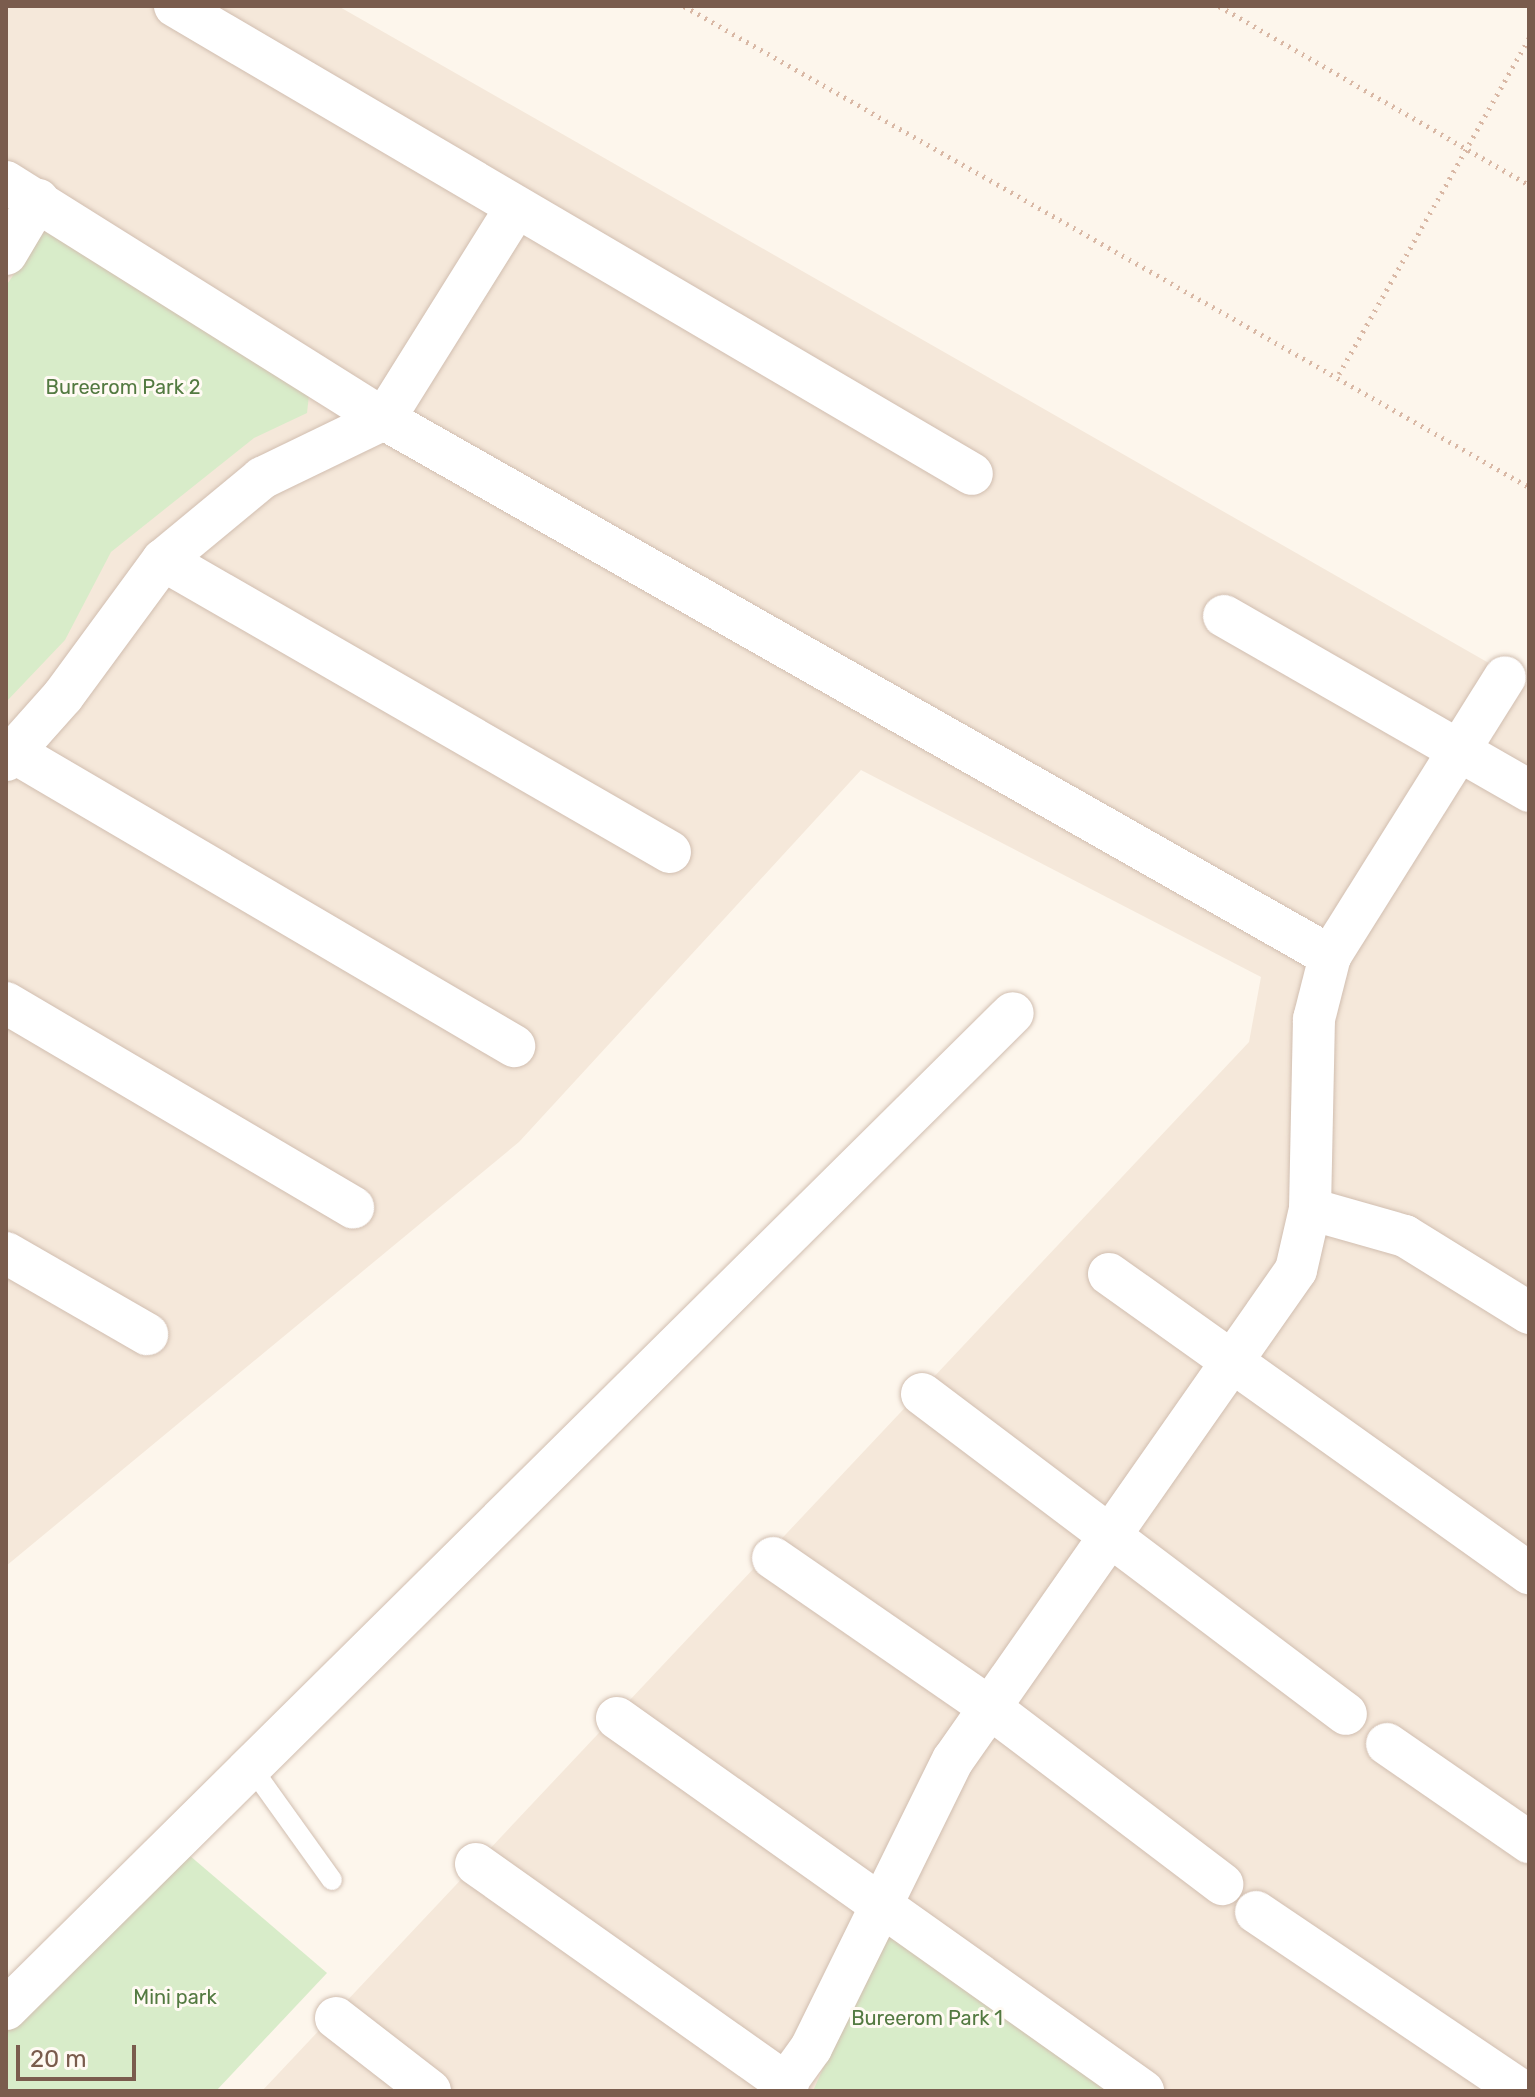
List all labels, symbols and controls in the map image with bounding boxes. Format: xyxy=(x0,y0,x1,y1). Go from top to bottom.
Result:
park label: Bureerom Park 2 xyxy=(45,375,201,399)
park label: Mini park xyxy=(133,1985,217,2009)
park label: Bureerom Park 1 xyxy=(851,2006,1003,2030)
scale bar xyxy=(20,2029,140,2079)
text: 20 m xyxy=(30,2045,87,2073)

